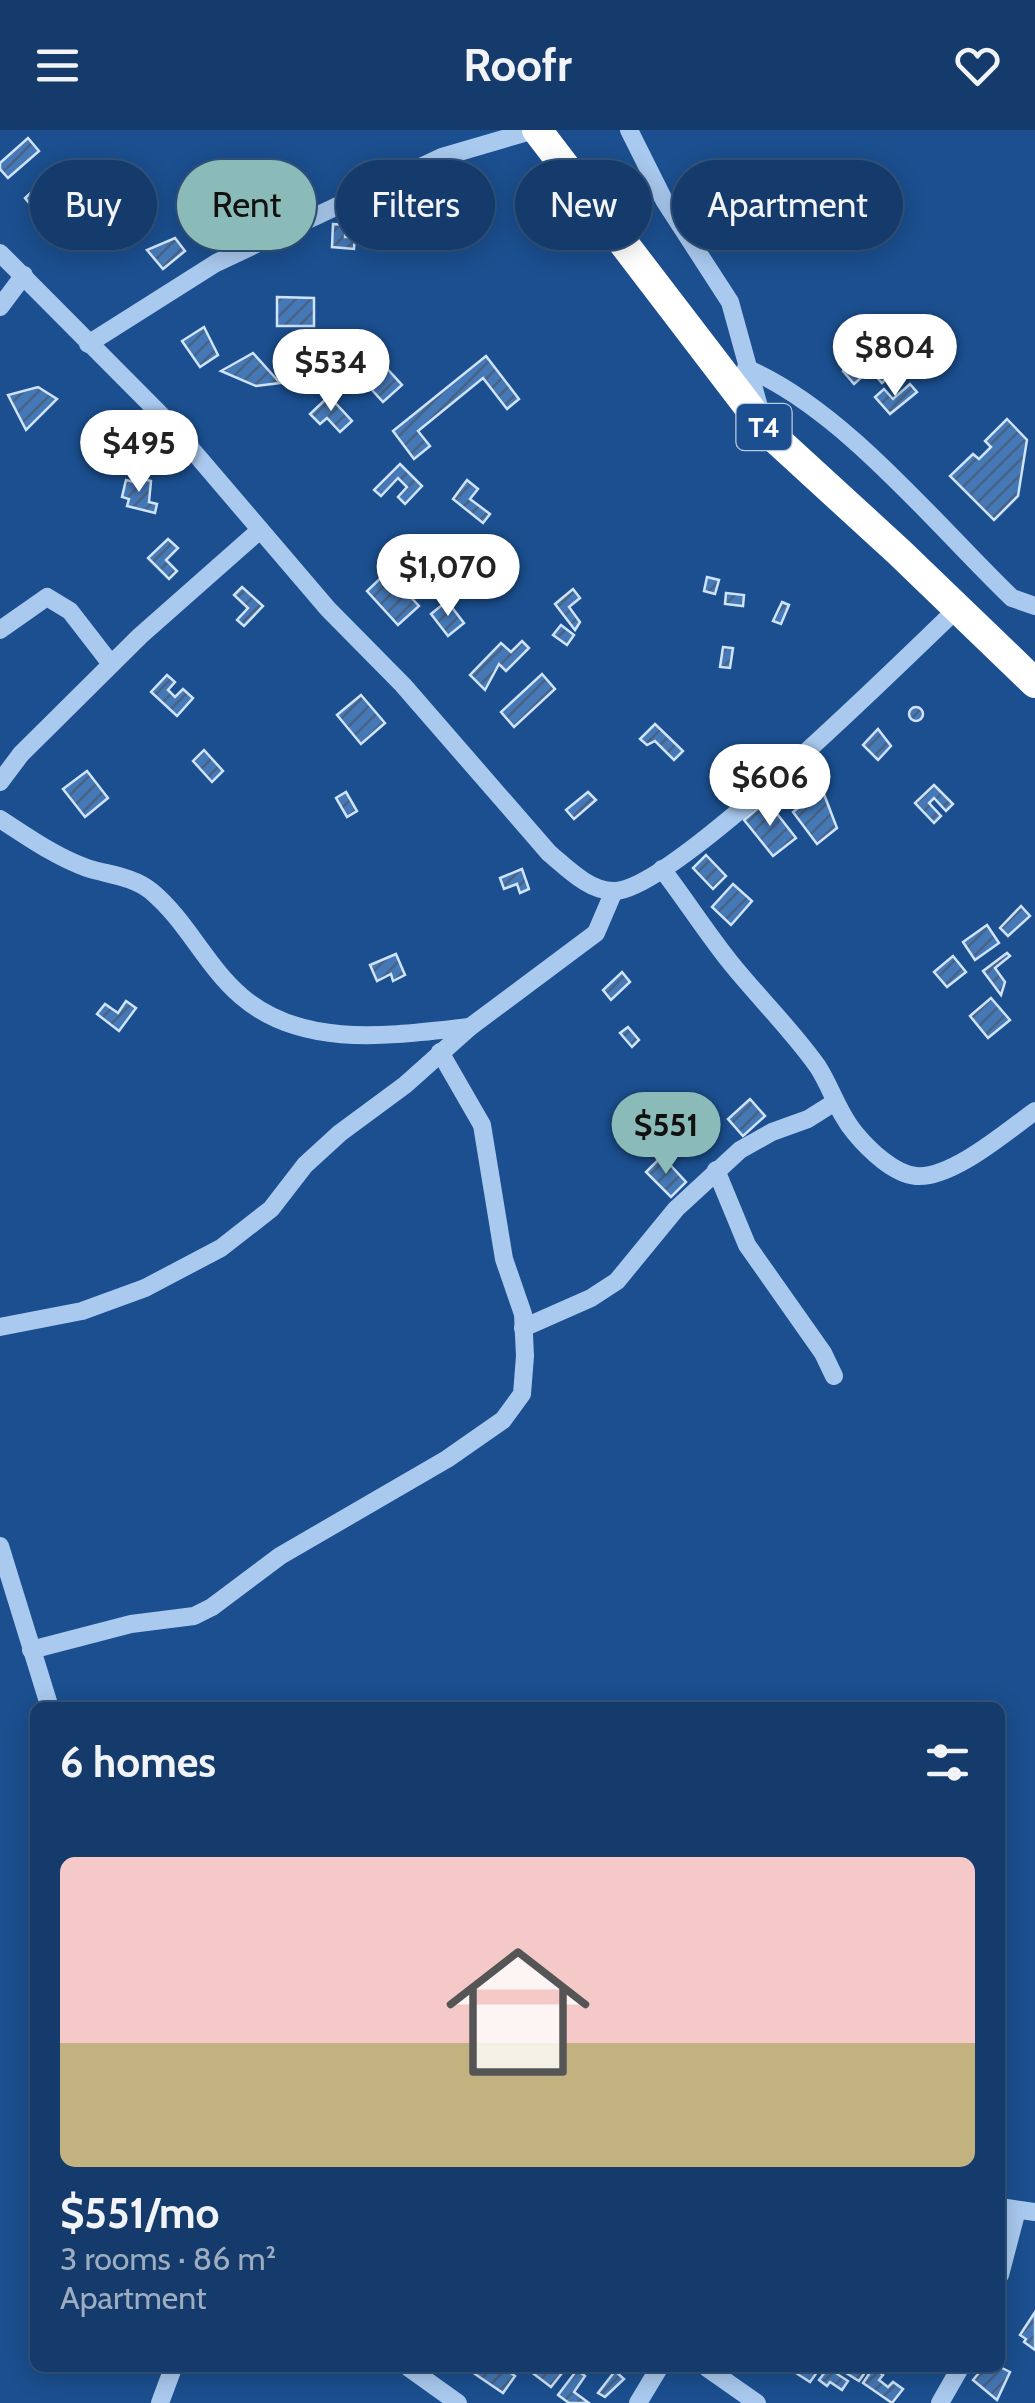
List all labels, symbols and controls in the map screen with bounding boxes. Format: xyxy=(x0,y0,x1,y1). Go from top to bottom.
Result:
icon: menu xyxy=(30,38,85,93)
text: Roofr xyxy=(463,38,572,92)
icon: heart xyxy=(950,38,1005,93)
chip: Buy xyxy=(30,160,157,250)
chip: Rent xyxy=(177,160,316,250)
chip: Filters xyxy=(336,160,495,250)
chip: New xyxy=(515,160,652,250)
chip: Apartment xyxy=(672,160,903,250)
pin: $804 xyxy=(836,314,954,399)
text: $804 xyxy=(855,327,935,366)
pin: $534 xyxy=(272,329,390,414)
text: $534 xyxy=(295,342,367,381)
road number: T4 xyxy=(736,404,792,450)
pin: $495 xyxy=(80,410,198,495)
text: $495 xyxy=(102,423,176,462)
pin: $1,070 xyxy=(367,534,529,619)
text: $1,070 xyxy=(399,547,497,586)
pin: $606 xyxy=(711,744,829,829)
text: $606 xyxy=(731,757,809,796)
pin: $551 xyxy=(607,1092,725,1177)
text: $551 xyxy=(634,1105,698,1144)
icon: filters xyxy=(920,1735,975,1790)
text: 6 homes xyxy=(60,1736,216,1788)
icon: home xyxy=(428,1922,608,2102)
text: $551/mo xyxy=(60,2187,219,2239)
text: 3 rooms · 86 m² xyxy=(60,2239,276,2278)
text: Apartment xyxy=(60,2278,207,2317)

